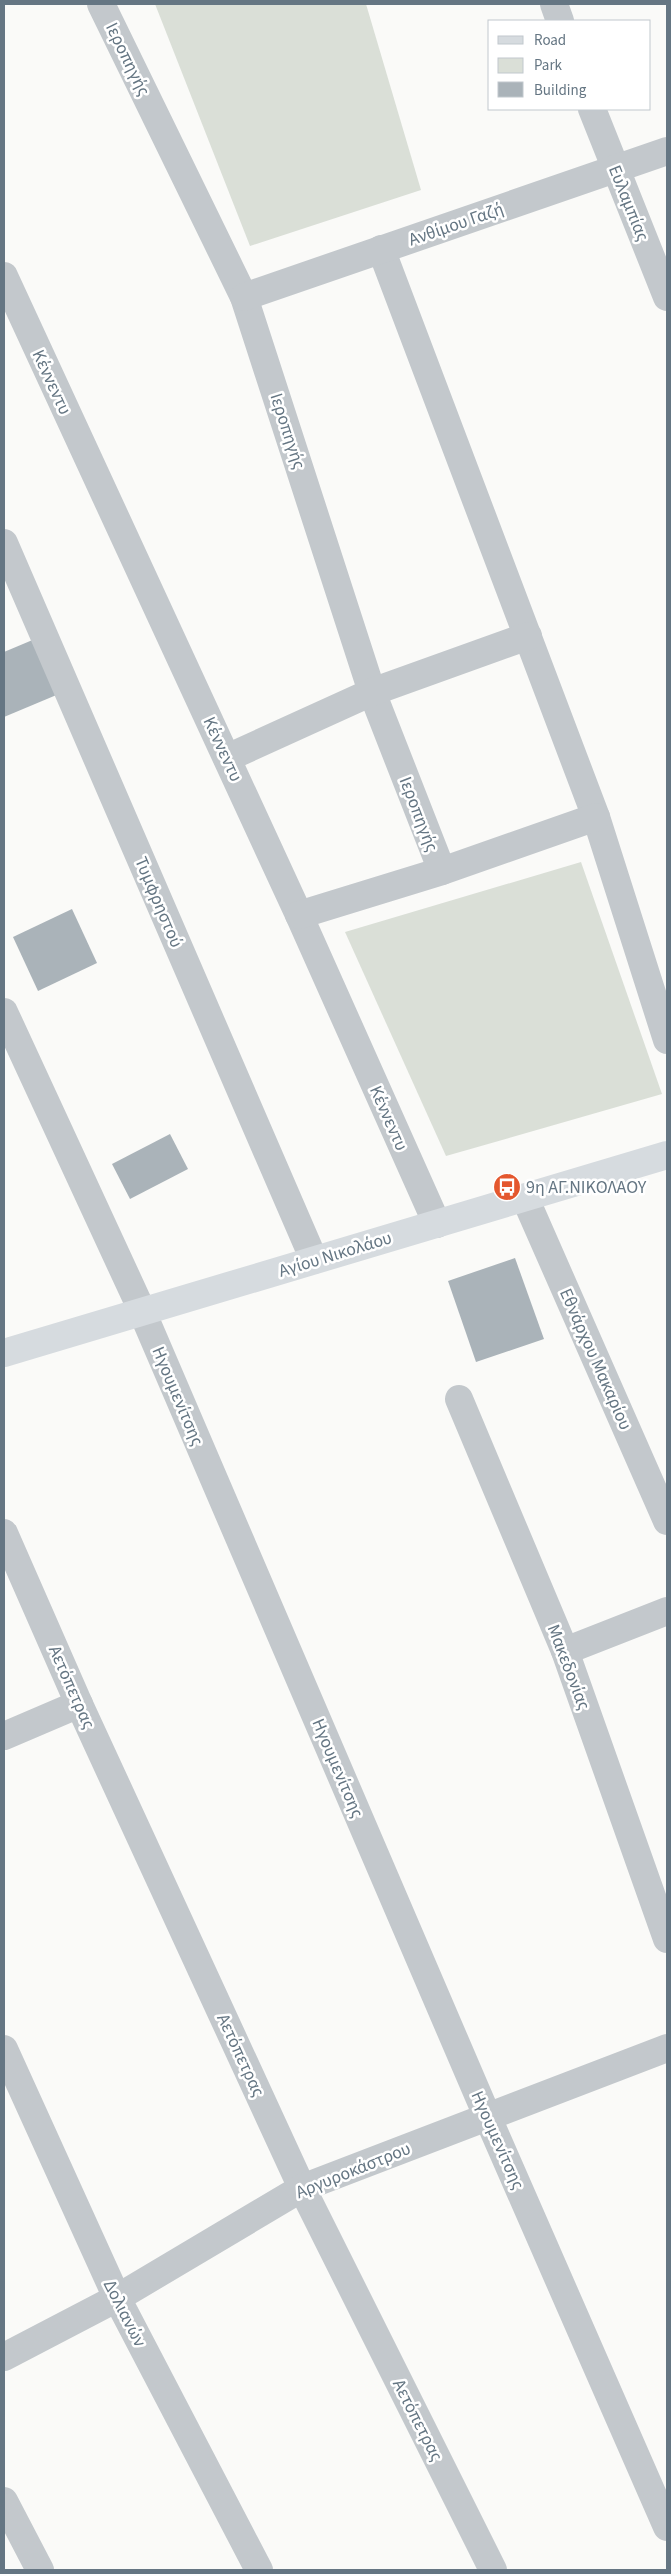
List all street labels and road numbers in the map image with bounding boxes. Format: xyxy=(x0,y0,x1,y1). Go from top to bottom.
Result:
street label: Ιεροπηγής xyxy=(99,18,156,100)
street label: Ευλαμπίας xyxy=(602,161,655,245)
street label: Ανθίμου Γαζή xyxy=(405,197,507,252)
street label: Κέννεντυ xyxy=(26,346,77,419)
street label: Ιεροπηγής xyxy=(263,390,312,473)
street label: Κέννεντυ xyxy=(197,713,248,786)
street label: Ιεροπηγής xyxy=(393,773,444,856)
street label: Τυμφρηστού xyxy=(128,853,189,951)
street label: Κέννεντυ xyxy=(363,1082,414,1155)
street label: Αγίου Νικολάου xyxy=(275,1225,395,1284)
street label: Εθνάρχου Μακαρίου xyxy=(553,1284,638,1434)
street label: Ηγουμενίτσης xyxy=(145,1343,210,1450)
street label: Μακεδονίας xyxy=(541,1621,596,1714)
street label: Αετόπετρας xyxy=(42,1641,101,1733)
street label: Ηγουμενίτσης xyxy=(305,1715,370,1822)
street label: Αετόπετρας xyxy=(210,2010,271,2101)
street label: Ηγουμενίτσης xyxy=(465,2087,530,2194)
street label: Αργυροκάστρου xyxy=(292,2136,414,2205)
street label: Δολιανών xyxy=(97,2275,152,2352)
street label: Αετόπετρας xyxy=(386,2375,449,2466)

